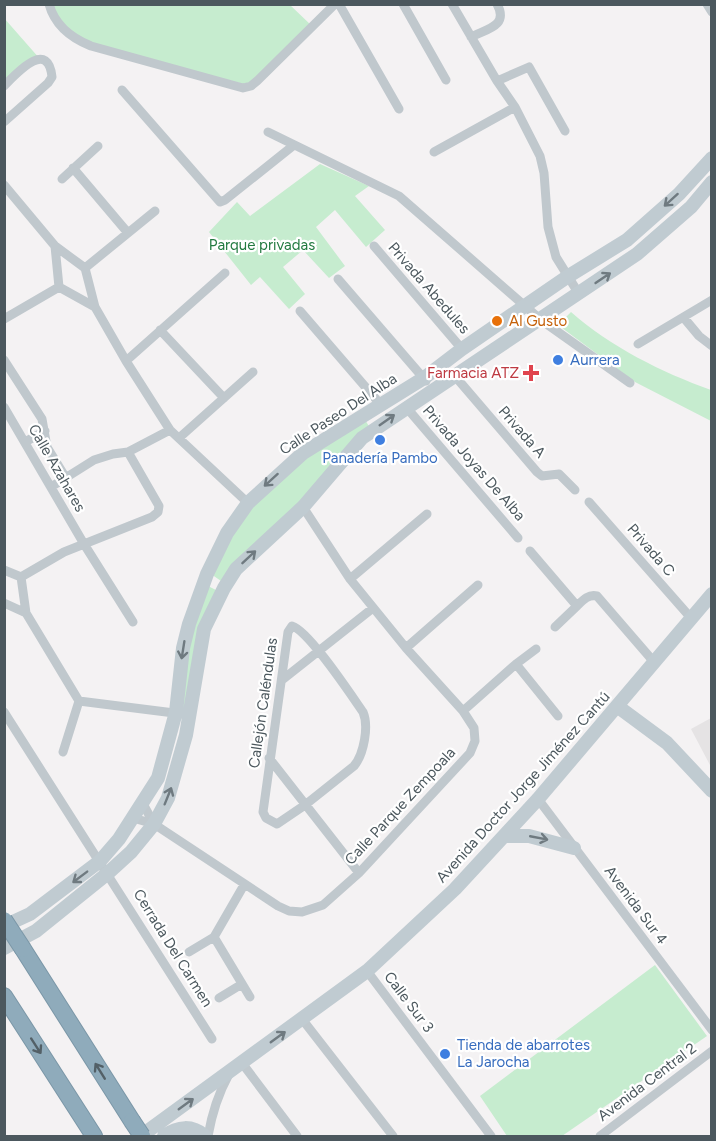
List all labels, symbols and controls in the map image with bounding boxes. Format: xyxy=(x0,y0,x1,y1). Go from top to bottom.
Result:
one-way arrow xyxy=(664,193,680,207)
park label: Parque privadas xyxy=(209,236,315,254)
street label: Privada Abedules xyxy=(384,239,474,337)
one-way arrow xyxy=(594,272,610,284)
place label: Al Gusto xyxy=(509,312,568,330)
marker: Al Gusto xyxy=(490,314,504,328)
place label: Aurrera xyxy=(570,351,620,369)
marker: Aurrera xyxy=(551,353,565,367)
place label: Farmacia ATZ xyxy=(427,364,519,382)
marker: Farmacia ATZ xyxy=(524,366,538,380)
street label: Calle Paseo Del Alba xyxy=(276,369,400,459)
street label: Privada Joyas De Alba xyxy=(419,402,529,524)
street label: Privada A xyxy=(495,402,549,462)
one-way arrow xyxy=(379,414,395,426)
street label: Calle Azahares xyxy=(25,421,89,515)
marker: Panadería Pambo xyxy=(373,433,387,447)
place label: Panadería Pambo xyxy=(322,449,438,467)
one-way arrow xyxy=(264,473,279,487)
street label: Privada C xyxy=(623,520,679,580)
one-way arrow xyxy=(242,549,257,564)
street label: Callejón Caléndulas xyxy=(245,637,281,769)
one-way arrow xyxy=(178,640,189,659)
street label: Avenida Doctor Jorge Jiménez Cantú xyxy=(432,688,614,886)
street label: Calle Parque Zempoala xyxy=(341,744,459,868)
one-way arrow xyxy=(163,788,174,806)
one-way arrow xyxy=(529,833,549,844)
street label: Avenida Sur 4 xyxy=(601,862,671,948)
one-way arrow xyxy=(72,870,88,883)
street label: Cerrada Del Carmen xyxy=(130,886,216,1010)
street label: Calle Sur 3 xyxy=(380,968,438,1036)
one-way arrow xyxy=(270,1031,286,1044)
place label: Tienda de abarrotes La Jarocha xyxy=(457,1036,590,1071)
one-way arrow xyxy=(30,1037,42,1053)
street label: Avenida Central 2 xyxy=(594,1039,700,1125)
marker: Tienda de abarrotes La Jarocha xyxy=(438,1047,452,1061)
one-way arrow xyxy=(94,1063,107,1080)
one-way arrow xyxy=(178,1098,194,1110)

